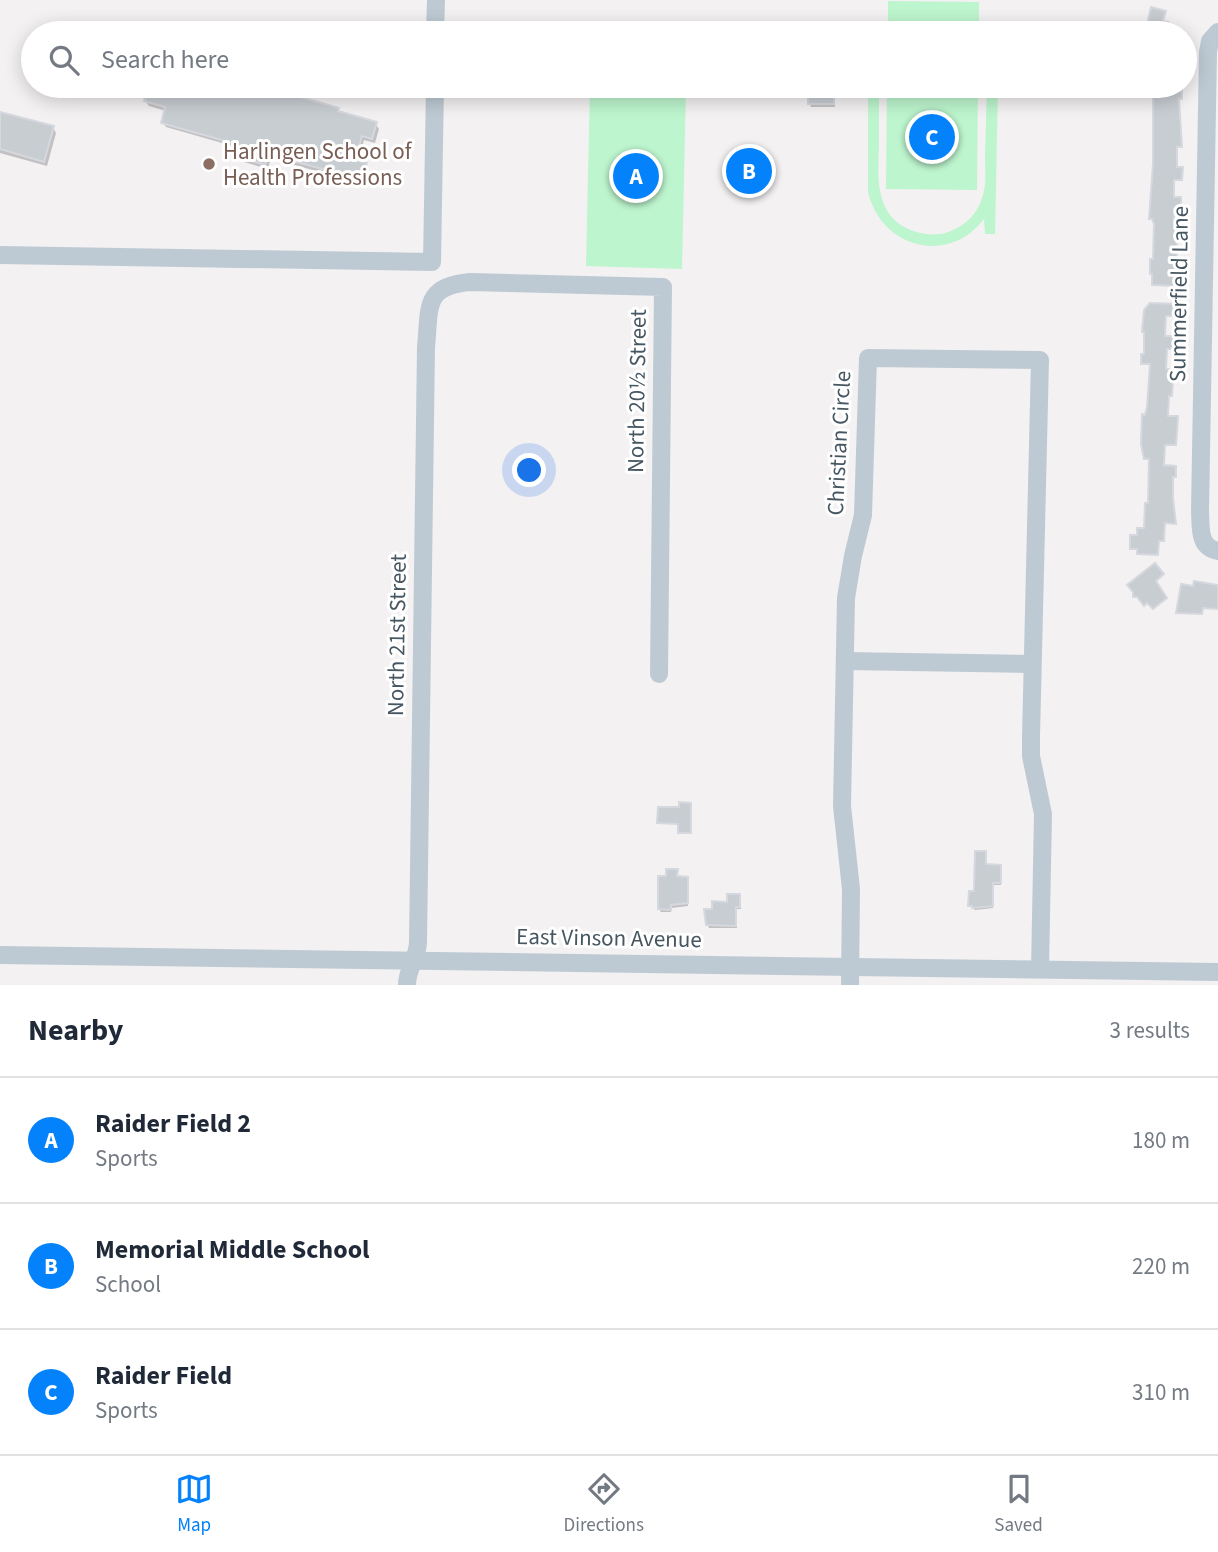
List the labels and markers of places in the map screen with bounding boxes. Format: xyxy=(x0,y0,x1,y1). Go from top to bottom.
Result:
pin: C xyxy=(909,111,955,163)
place label: Harlingen School of Health Professions xyxy=(223,135,413,194)
pin: B xyxy=(726,145,772,197)
pin: A xyxy=(613,150,659,202)
marker: Harlingen School of Health Professions xyxy=(201,156,217,172)

